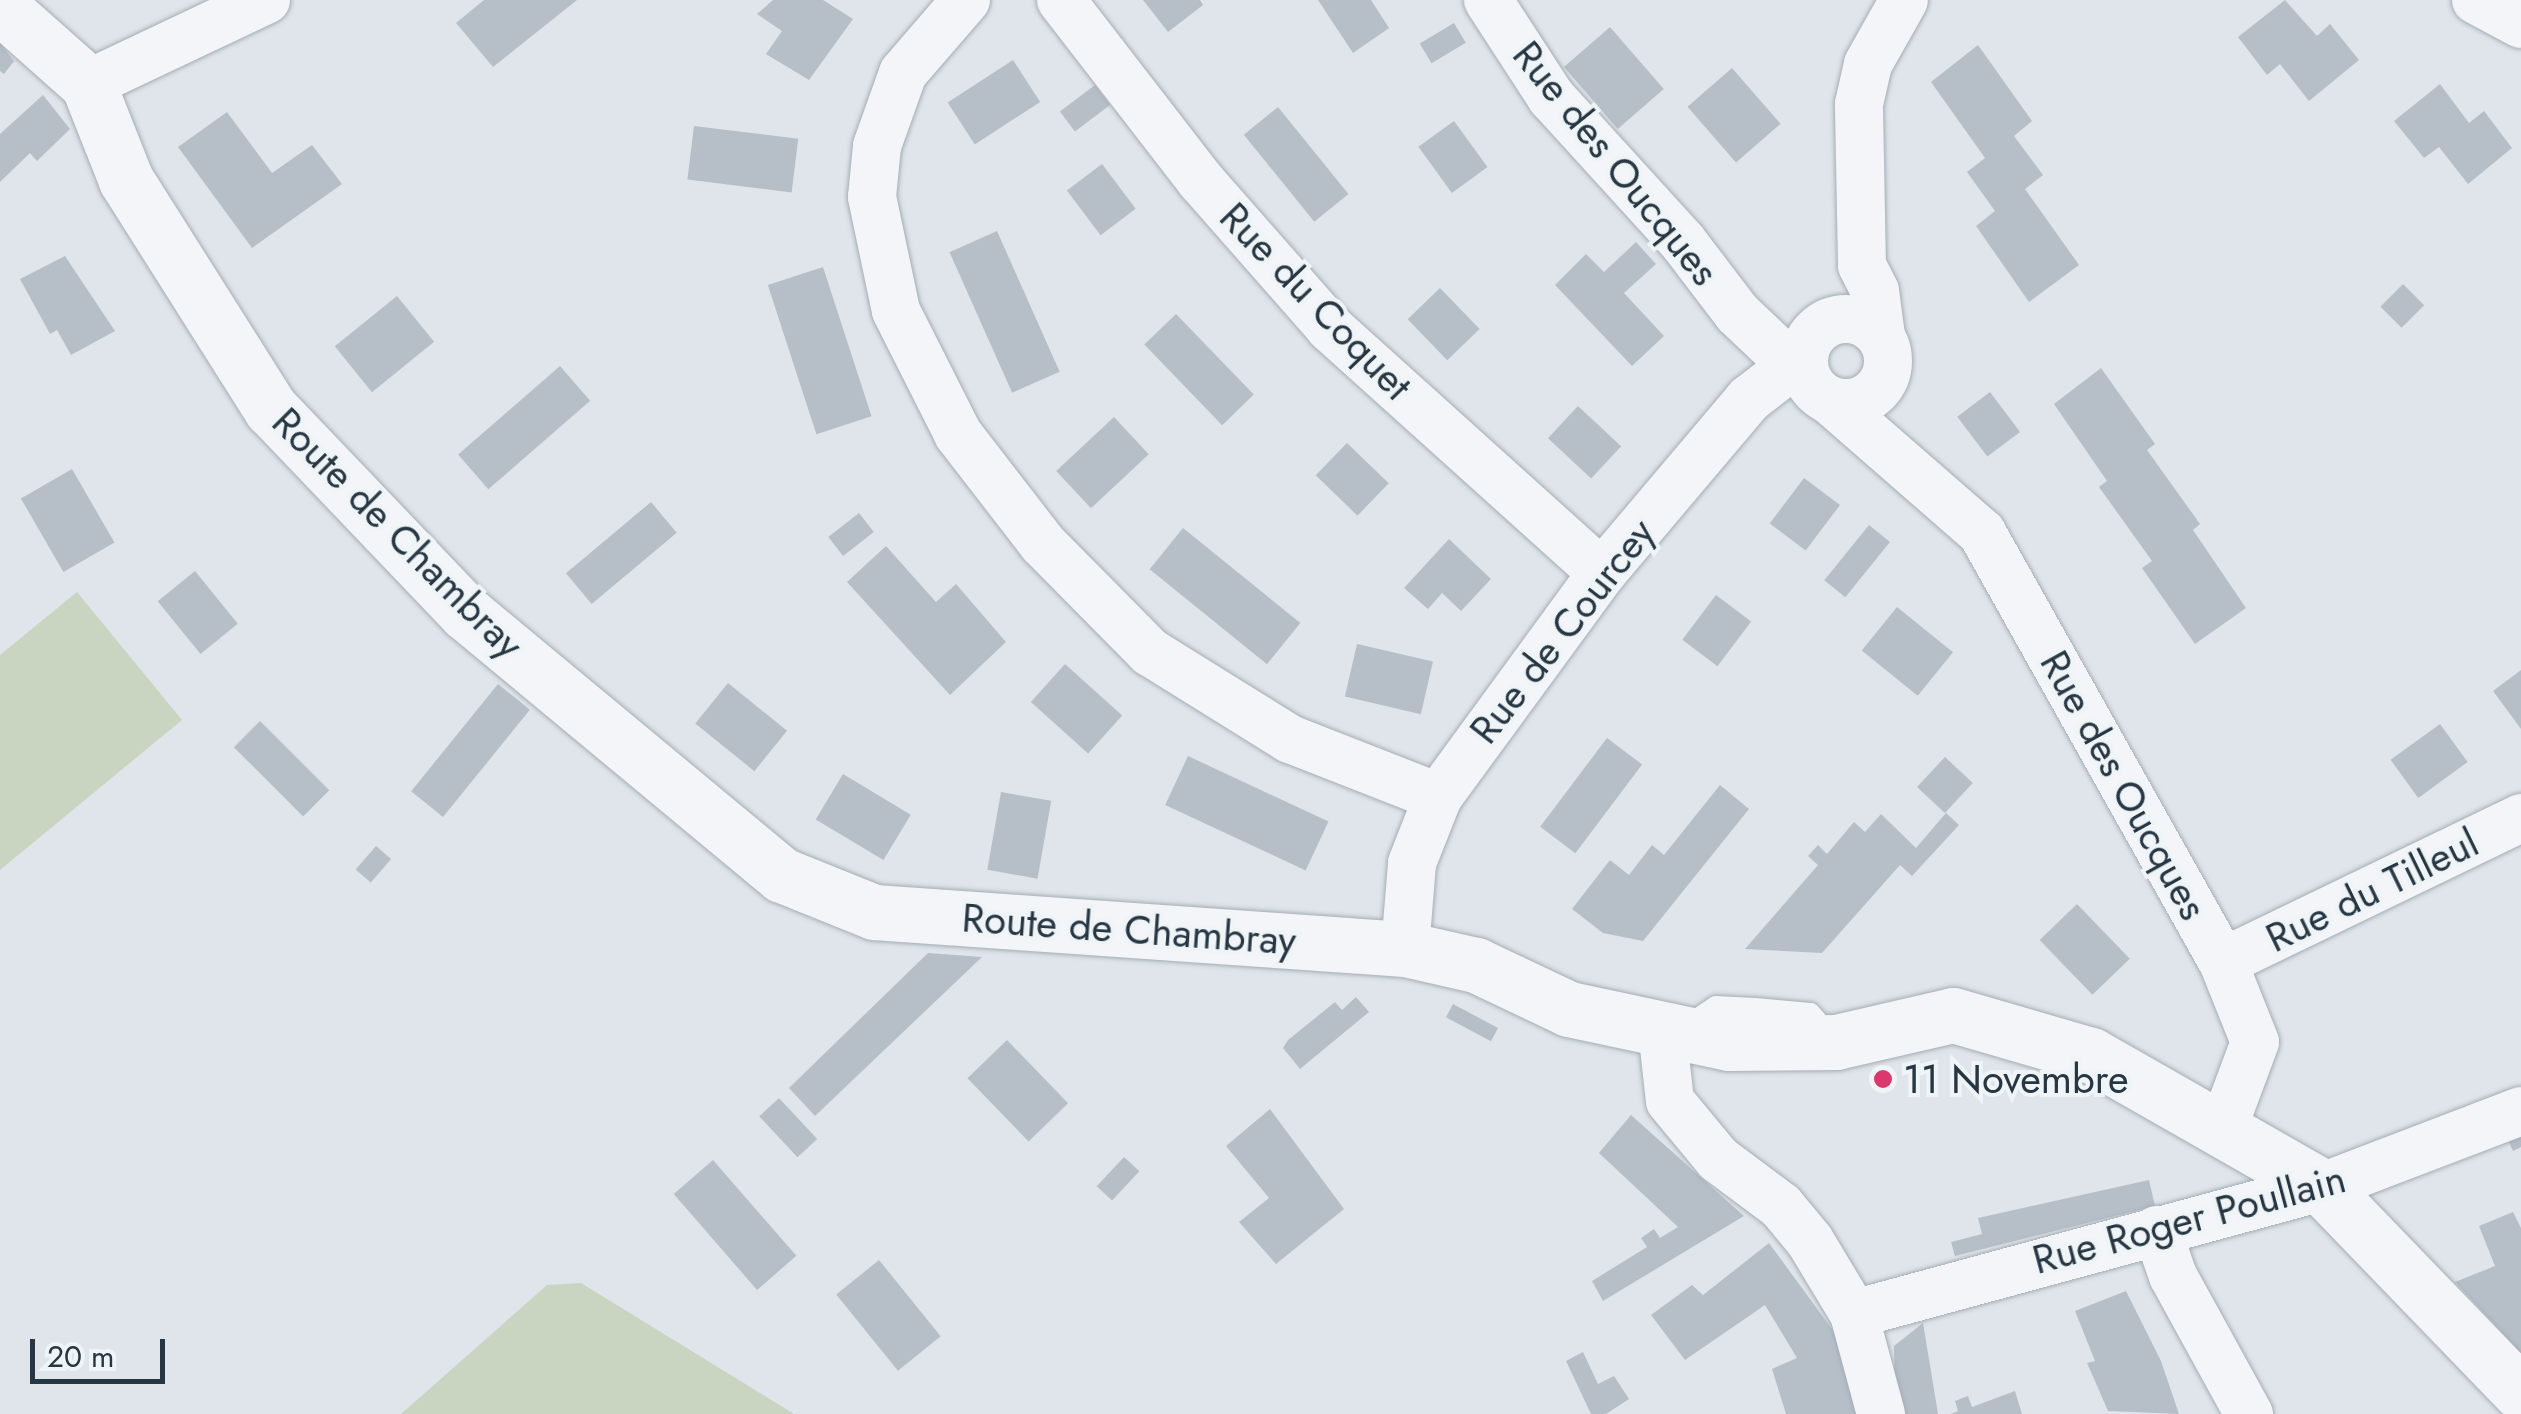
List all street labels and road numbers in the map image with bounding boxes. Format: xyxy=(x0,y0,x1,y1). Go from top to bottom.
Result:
street label: Rue des Oucques xyxy=(1503,31,1729,295)
street label: Rue du Coquet xyxy=(1210,193,1422,409)
street label: Route de Chambray xyxy=(263,398,533,668)
street label: Rue de Courcey xyxy=(1460,509,1664,753)
street label: Rue des Oucques xyxy=(2030,642,2218,928)
street label: Rue du Tilleul xyxy=(2258,818,2486,962)
street label: Route de Chambray xyxy=(960,893,1298,965)
street label: Rue Roger Poullain xyxy=(2027,1154,2351,1284)

